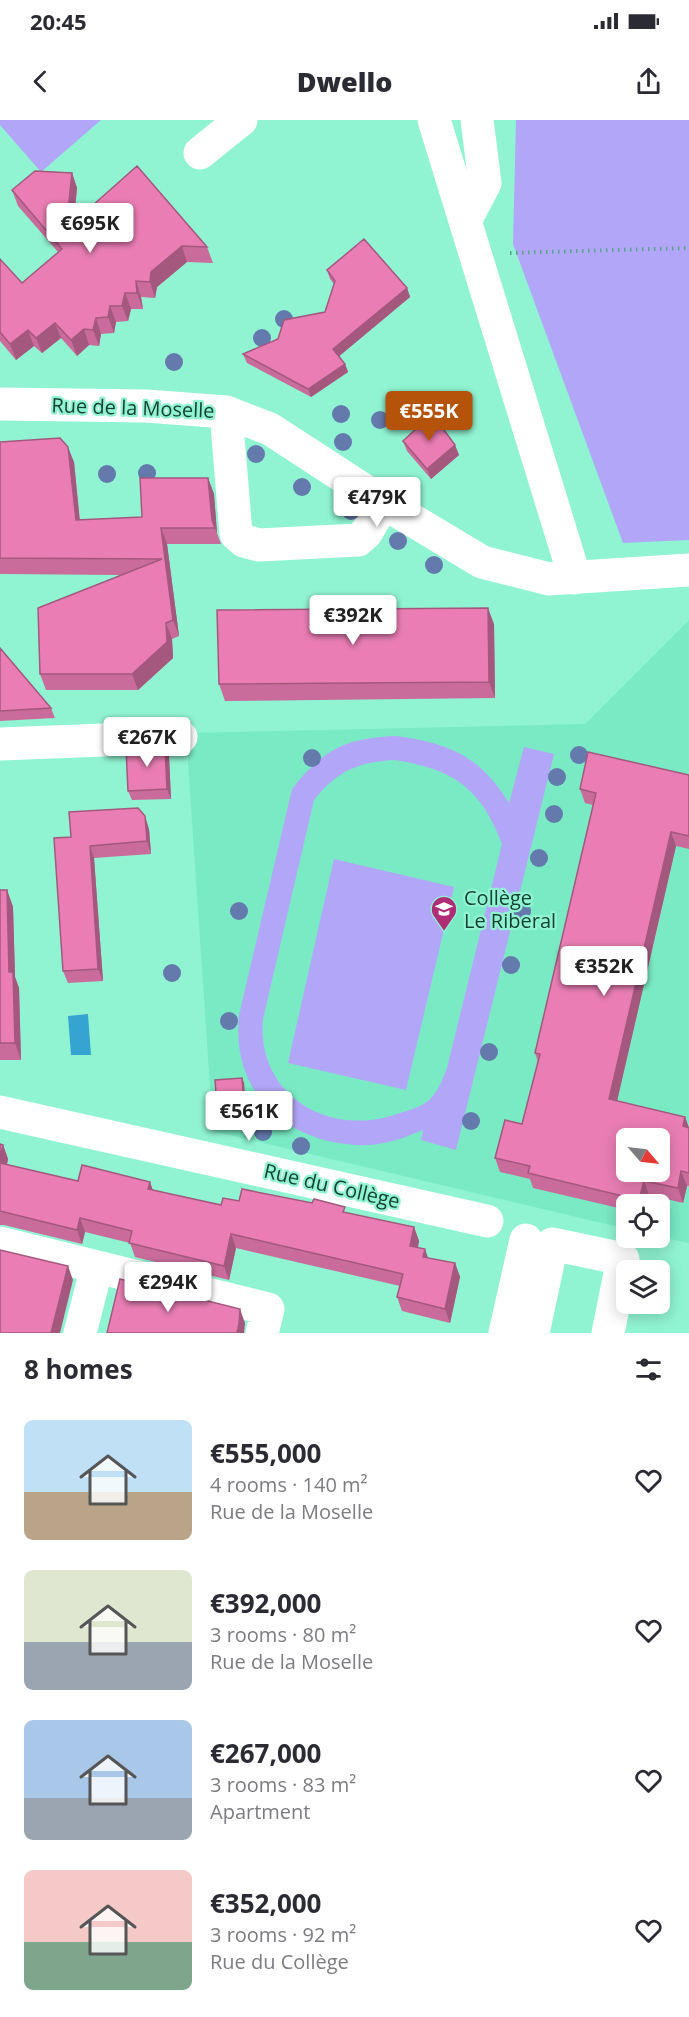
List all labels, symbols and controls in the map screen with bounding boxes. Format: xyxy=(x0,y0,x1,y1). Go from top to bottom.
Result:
text: 20:45 xyxy=(30,6,87,36)
text: Dwello xyxy=(297,63,392,100)
icon: back xyxy=(24,65,57,98)
icon: share xyxy=(632,65,665,98)
pin: €695K xyxy=(48,203,132,254)
text: €695K xyxy=(60,209,120,236)
street label: Rue de la Moselle xyxy=(51,391,215,424)
pin: €555K xyxy=(387,391,471,442)
text: €555K xyxy=(399,397,459,424)
pin: €479K xyxy=(335,477,419,528)
text: €479K xyxy=(347,483,407,510)
pin: €392K xyxy=(311,595,395,646)
text: €392K xyxy=(323,601,383,628)
pin: €267K xyxy=(105,717,189,768)
text: €267K xyxy=(117,723,177,750)
place label: Collège Le Riberal xyxy=(464,884,556,934)
school or university icon: Collège Le Riberal xyxy=(429,894,459,932)
pin: €352K xyxy=(562,946,646,997)
text: €352K xyxy=(574,952,634,979)
pin: €561K xyxy=(207,1091,291,1142)
text: €561K xyxy=(219,1097,279,1124)
north arrow xyxy=(616,1128,670,1182)
map controls xyxy=(616,1128,670,1314)
street label: Rue du Collège xyxy=(261,1157,403,1214)
button: locate xyxy=(616,1194,670,1248)
button: layers xyxy=(616,1260,670,1314)
pin: €294K xyxy=(126,1262,210,1313)
text: €294K xyxy=(138,1268,198,1295)
text: 8 homes xyxy=(24,1351,133,1387)
icon: filters xyxy=(632,1353,665,1386)
text: €555,000 xyxy=(210,1435,321,1471)
icon: home xyxy=(72,1444,144,1516)
icon: heart xyxy=(632,1464,665,1497)
text: 4 rooms · 140 m² xyxy=(210,1471,368,1498)
text: Rue de la Moselle xyxy=(210,1498,373,1525)
text: €392,000 xyxy=(210,1585,321,1621)
icon: home xyxy=(72,1594,144,1666)
icon: heart xyxy=(632,1614,665,1647)
text: 3 rooms · 80 m² xyxy=(210,1621,356,1648)
text: Rue de la Moselle xyxy=(210,1648,373,1675)
text: €267,000 xyxy=(210,1735,321,1771)
icon: home xyxy=(72,1744,144,1816)
icon: heart xyxy=(632,1764,665,1797)
text: 3 rooms · 83 m² xyxy=(210,1771,356,1798)
text: Apartment xyxy=(210,1798,310,1825)
text: €352,000 xyxy=(210,1885,321,1921)
icon: home xyxy=(72,1894,144,1966)
icon: heart xyxy=(632,1914,665,1947)
text: 3 rooms · 92 m² xyxy=(210,1921,356,1948)
text: Rue du Collège xyxy=(210,1948,349,1975)

